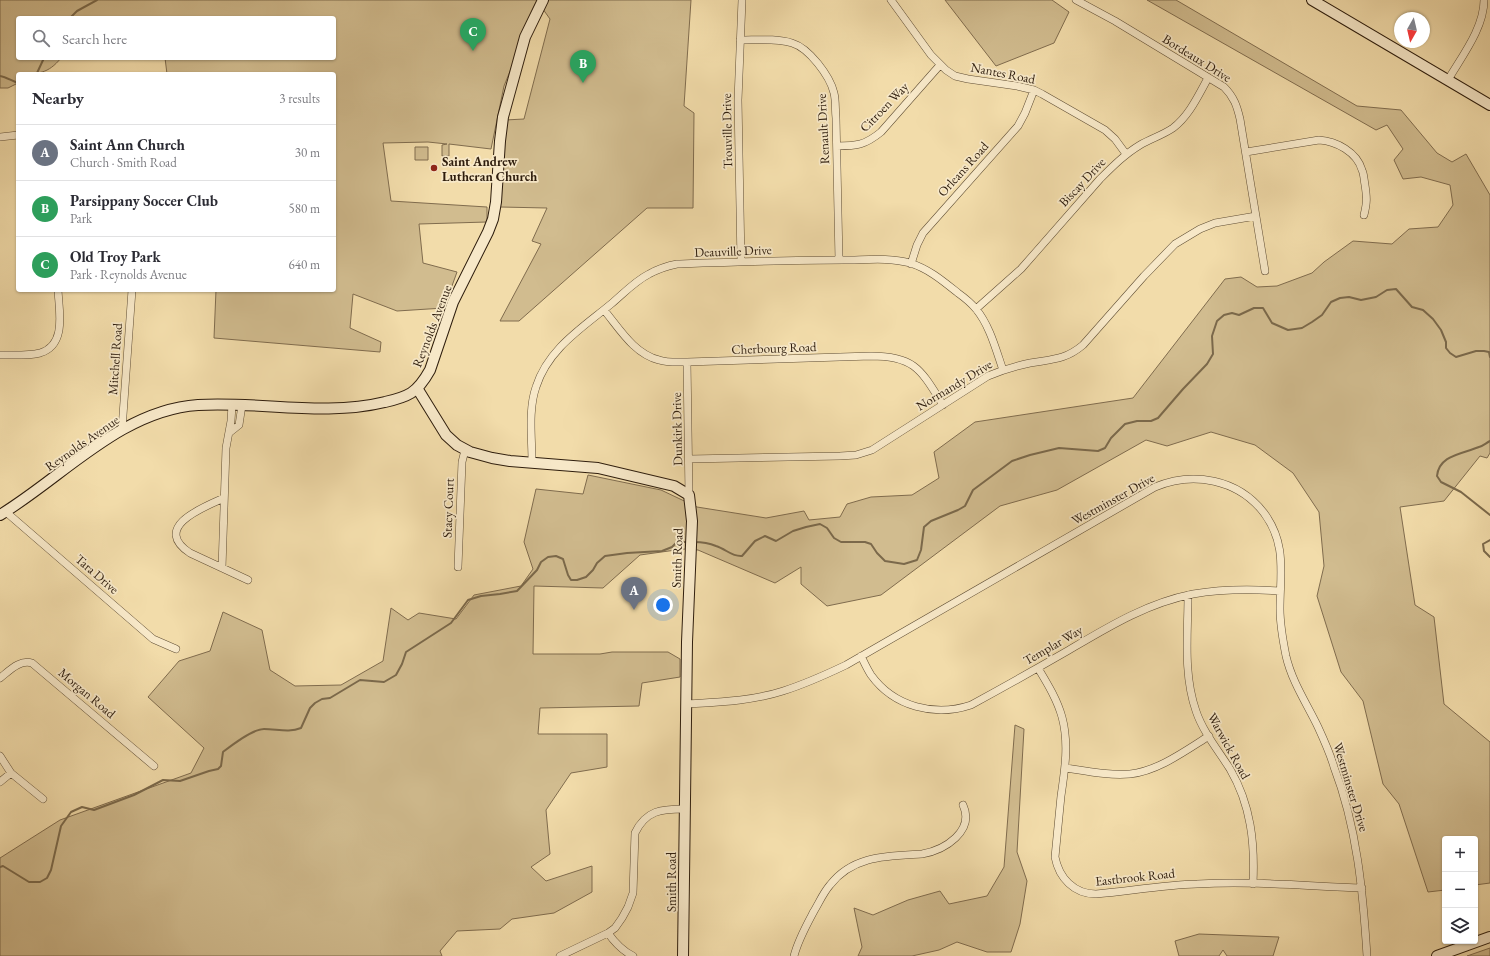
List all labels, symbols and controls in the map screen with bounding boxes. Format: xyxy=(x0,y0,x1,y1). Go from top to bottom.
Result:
north arrow xyxy=(1394,12,1430,48)
search box xyxy=(16,16,336,60)
pin: C xyxy=(460,18,486,51)
icon: search xyxy=(30,27,52,49)
text: Search here xyxy=(62,29,127,48)
street label: Bordeaux Drive xyxy=(1159,30,1235,86)
pin: B xyxy=(570,50,596,83)
street label: Nantes Road xyxy=(969,58,1037,88)
street label: Citroen Way xyxy=(856,78,912,136)
text: Nearby xyxy=(32,87,84,109)
text: 3 results xyxy=(279,90,320,107)
street label: Trouville Drive xyxy=(718,93,736,169)
street label: Renault Drive xyxy=(813,93,833,165)
text: Saint Ann Church xyxy=(70,135,185,154)
street label: Orleans Road xyxy=(934,138,993,200)
text: A xyxy=(40,144,50,161)
text: 30 m xyxy=(295,144,320,161)
place label: Saint Andrew Lutheran Church xyxy=(442,153,538,185)
text: Church · Smith Road xyxy=(70,154,177,171)
street label: Biscay Drive xyxy=(1055,154,1109,210)
marker: Saint Andrew Lutheran Church xyxy=(429,163,439,173)
text: Parsippany Soccer Club xyxy=(70,191,218,210)
text: B xyxy=(41,200,49,217)
text: 580 m xyxy=(289,200,320,217)
text: Park xyxy=(70,210,92,227)
street label: Deauville Drive xyxy=(694,241,772,261)
text: Old Troy Park xyxy=(70,247,161,266)
text: C xyxy=(40,256,50,273)
text: 640 m xyxy=(289,256,320,273)
text: Park · Reynolds Avenue xyxy=(70,266,187,283)
street label: Reynolds Avenue xyxy=(408,282,456,370)
street label: Mitchell Road xyxy=(104,322,126,396)
street label: Cherbourg Road xyxy=(731,338,817,358)
street label: Normandy Drive xyxy=(913,356,995,414)
street label: Dunkirk Drive xyxy=(668,392,686,466)
street label: Reynolds Avenue xyxy=(42,411,122,475)
street label: Westminster Drive xyxy=(1069,469,1157,529)
street label: Stacy Court xyxy=(438,478,458,538)
street label: Smith Road xyxy=(667,527,687,588)
street label: Tara Drive xyxy=(72,550,122,598)
pin: A xyxy=(621,577,647,610)
your location xyxy=(653,595,673,615)
street label: Templar Way xyxy=(1020,621,1086,669)
street label: Morgan Road xyxy=(55,664,119,722)
street label: Warwick Road xyxy=(1204,710,1254,783)
street label: Westminster Drive xyxy=(1329,740,1373,834)
map controls xyxy=(1442,836,1478,944)
button: + xyxy=(1442,836,1478,872)
street label: Smith Road xyxy=(663,852,680,912)
street label: Eastbrook Road xyxy=(1094,864,1176,890)
button: − xyxy=(1442,872,1478,908)
button: layers xyxy=(1442,908,1478,944)

